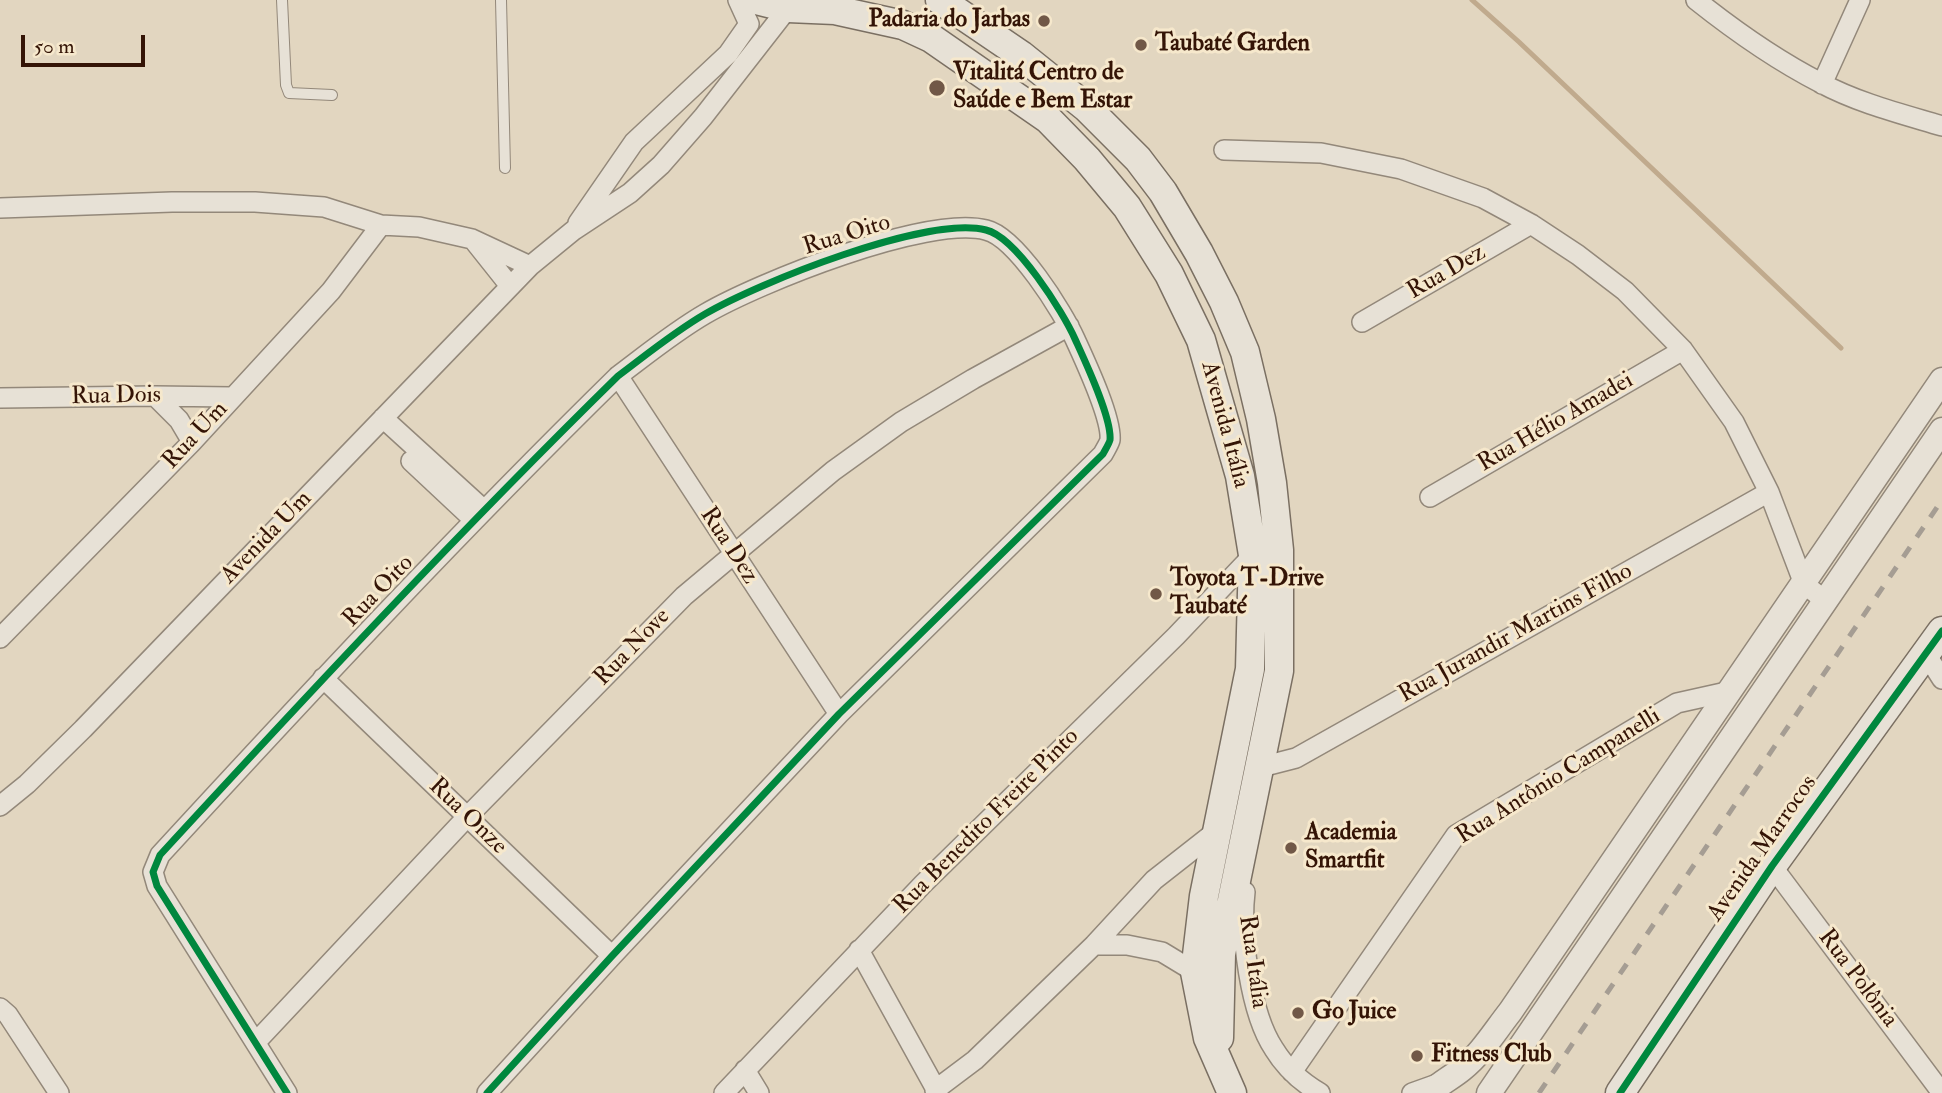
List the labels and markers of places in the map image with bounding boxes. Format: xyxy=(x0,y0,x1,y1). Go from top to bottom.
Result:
place label: Padaria do Jarbas xyxy=(868,7,1030,35)
marker: Padaria do Jarbas xyxy=(1036,13,1052,29)
place label: Taubaté Garden xyxy=(1155,31,1310,59)
marker: Taubaté Garden xyxy=(1133,37,1149,53)
place label: Vitalitá Centro de Saúde e Bem Estar xyxy=(953,60,1132,116)
marker: Vitalitá Centro de Saúde e Bem Estar xyxy=(927,78,947,98)
place label: Toyota T-Drive Taubaté xyxy=(1170,566,1324,622)
marker: Toyota T-Drive Taubaté xyxy=(1148,586,1164,602)
place label: Academia Smartfit xyxy=(1305,820,1397,876)
marker: Academia Smartfit xyxy=(1283,840,1299,856)
place label: Go Juice xyxy=(1312,999,1396,1027)
marker: Go Juice xyxy=(1290,1005,1306,1021)
place label: Fitness Club xyxy=(1431,1042,1552,1070)
marker: Fitness Club xyxy=(1409,1048,1425,1064)

